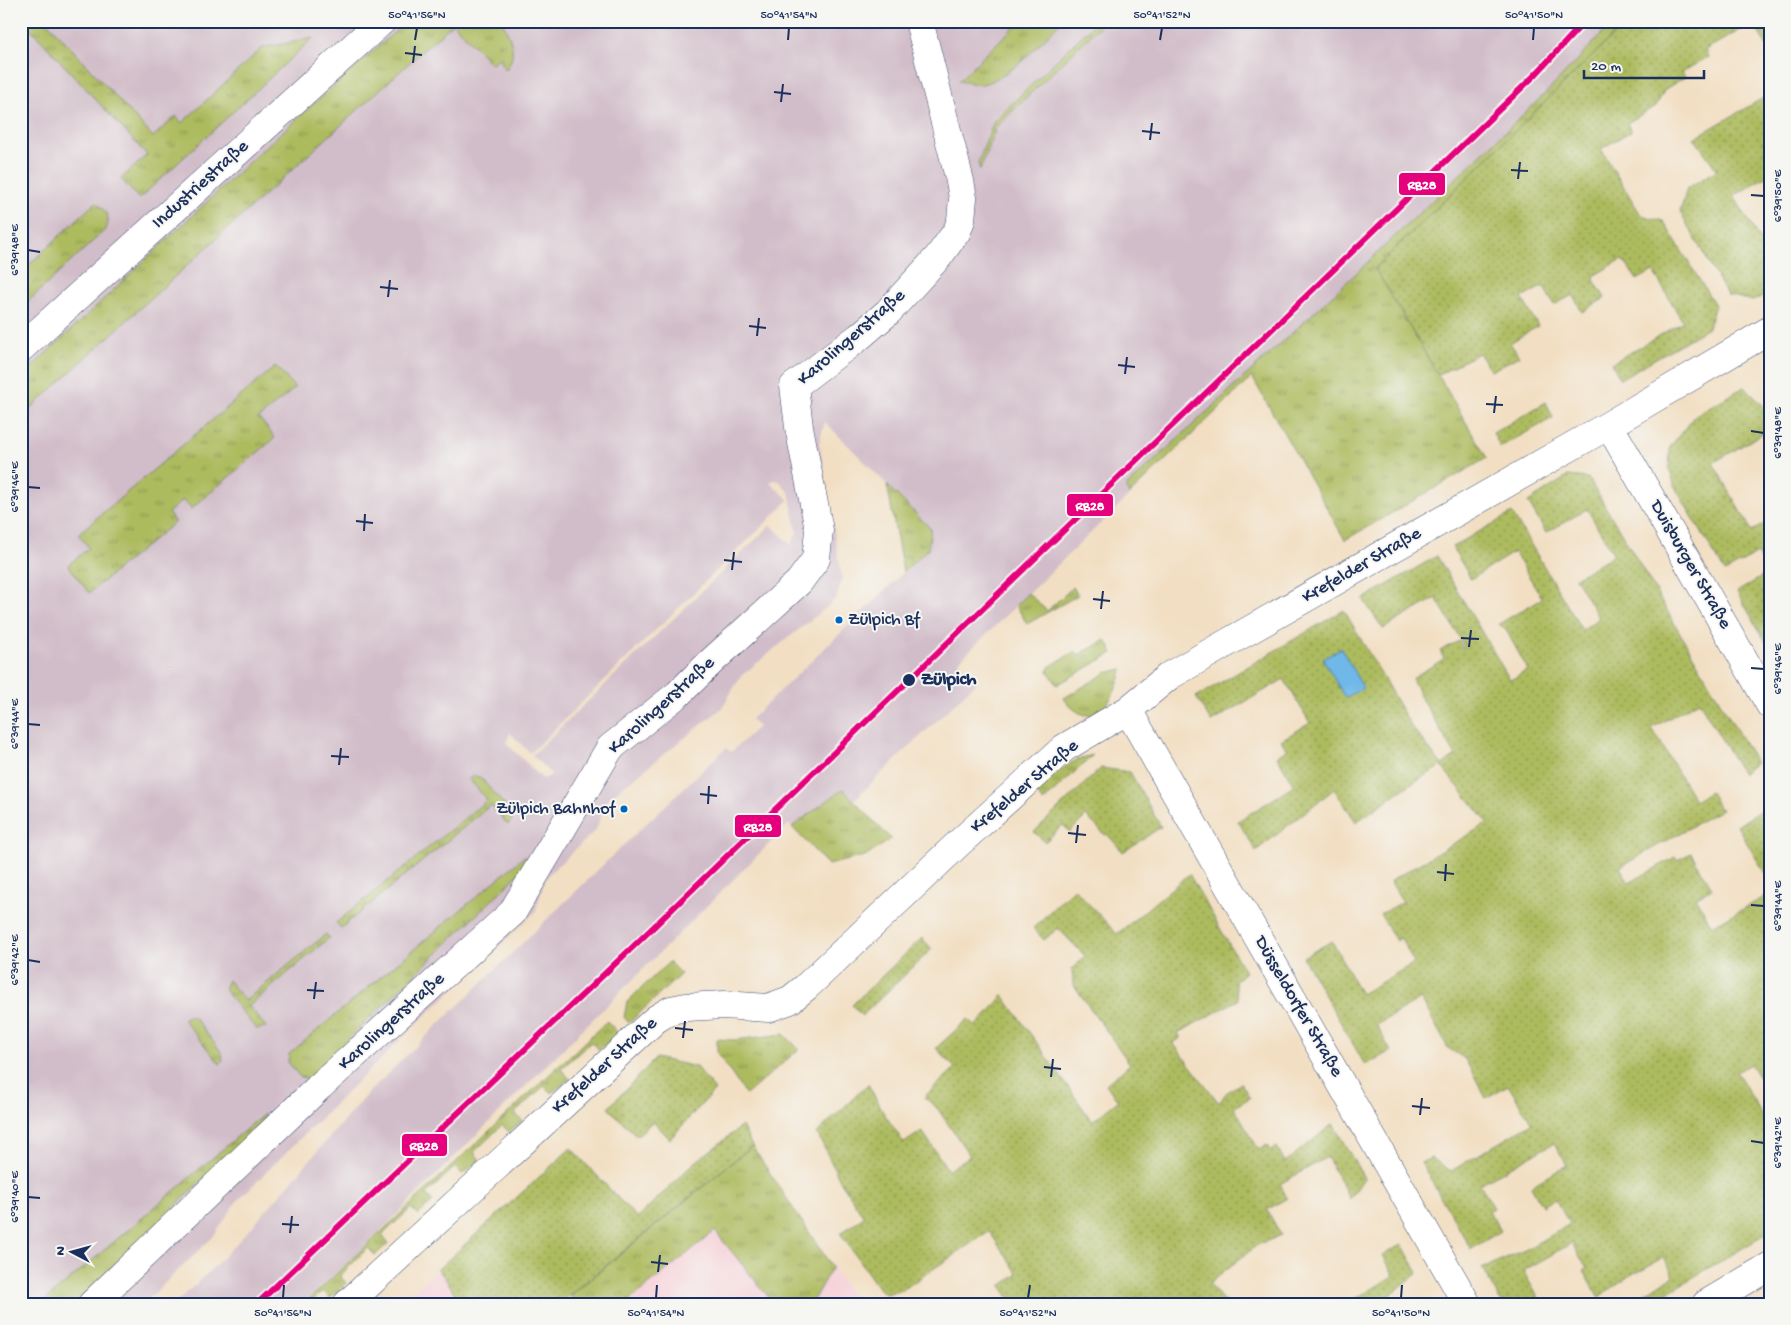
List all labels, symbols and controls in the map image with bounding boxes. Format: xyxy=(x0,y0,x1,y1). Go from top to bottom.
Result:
text: 50°41'56"N xyxy=(388,9,446,23)
text: 50°41'54"N xyxy=(761,9,818,23)
text: 50°41'52"N xyxy=(1133,9,1191,23)
text: 50°41'50"N xyxy=(1505,9,1563,23)
scale bar xyxy=(1584,48,1704,80)
text: 20 m xyxy=(1591,58,1621,76)
street label: Industriestraße xyxy=(148,135,254,235)
text: 6°39'50"E xyxy=(1772,169,1786,222)
line badge: RB28 xyxy=(1398,172,1446,196)
text: RB28 xyxy=(1406,178,1437,195)
text: 6°39'48"E xyxy=(9,224,23,276)
street label: Karolingerstraße xyxy=(793,285,911,391)
text: 6°39'48"E xyxy=(1772,407,1786,459)
text: 6°39'46"E xyxy=(9,461,23,513)
line badge: RB28 xyxy=(1066,493,1114,517)
street label: Duisburger Straße xyxy=(1643,495,1736,634)
text: RB28 xyxy=(1074,499,1105,516)
street label: Krefelder Straße xyxy=(1298,522,1426,610)
place label: Zülpich Bf xyxy=(848,610,921,631)
marker: Zülpich Bf xyxy=(834,615,844,625)
text: 6°39'46"E xyxy=(1772,643,1786,695)
street label: Karolingerstraße xyxy=(604,652,720,760)
place label: Zülpich xyxy=(921,669,977,692)
marker: Zülpich xyxy=(901,672,917,688)
text: 6°39'44"E xyxy=(9,698,23,749)
street label: Krefelder Straße xyxy=(966,735,1084,839)
place label: Zülpich Bahnhof xyxy=(496,799,616,820)
marker: Zülpich Bahnhof xyxy=(619,804,629,814)
line badge: RB28 xyxy=(734,814,782,838)
text: RB28 xyxy=(742,820,773,837)
text: 6°39'44"E xyxy=(1772,880,1786,931)
street label: Düsseldorfer Straße xyxy=(1247,931,1348,1082)
text: 6°39'42"E xyxy=(9,934,23,985)
street label: Karolingerstraße xyxy=(334,968,450,1076)
street label: Krefelder Straße xyxy=(547,1012,663,1119)
text: 6°39'42"E xyxy=(1772,1117,1786,1168)
line badge: RB28 xyxy=(401,1133,448,1157)
text: RB28 xyxy=(408,1139,439,1156)
text: 6°39'40"E xyxy=(9,1171,23,1223)
north arrow xyxy=(48,1228,98,1278)
text: N xyxy=(53,1245,70,1256)
text: 50°41'56"N xyxy=(254,1307,312,1321)
text: 50°41'54"N xyxy=(628,1307,685,1321)
text: 50°41'52"N xyxy=(999,1307,1057,1321)
text: 50°41'50"N xyxy=(1372,1307,1430,1321)

